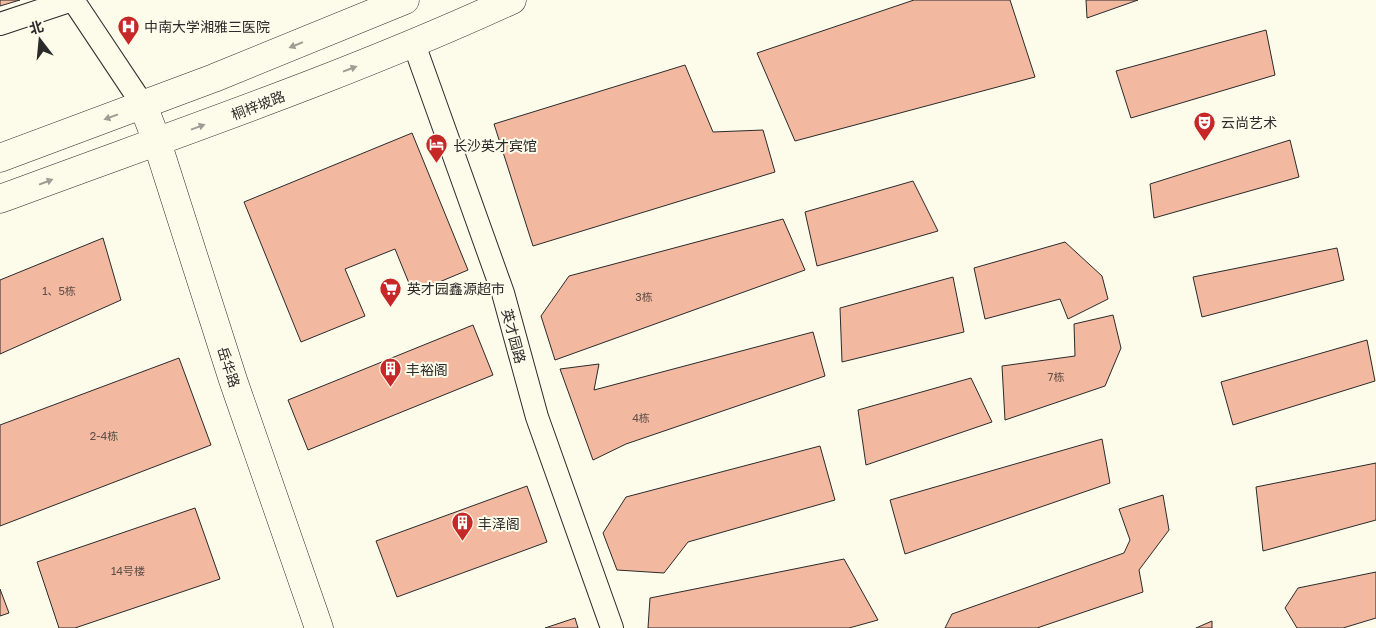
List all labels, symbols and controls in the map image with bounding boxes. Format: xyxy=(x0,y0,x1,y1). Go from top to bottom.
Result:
hospital icon: 中南大学湘雅三医院 xyxy=(116,14,140,45)
north arrow xyxy=(15,15,65,65)
text: 北 xyxy=(27,17,45,37)
place label: 中南大学湘雅三医院 xyxy=(144,18,270,35)
one-way arrow xyxy=(288,42,303,49)
one-way arrow xyxy=(343,65,358,73)
street label: 桐梓坡路 xyxy=(229,87,287,123)
theatre icon: 云尚艺术 xyxy=(1193,110,1217,141)
one-way arrow xyxy=(104,114,119,121)
place label: 云尚艺术 xyxy=(1221,114,1277,131)
one-way arrow xyxy=(191,123,206,130)
hotel icon: 长沙英才宾馆 xyxy=(425,133,449,164)
place label: 长沙英才宾馆 xyxy=(453,137,537,154)
one-way arrow xyxy=(38,178,53,185)
supermarket icon: 英才园鑫源超市 xyxy=(379,276,403,307)
place label: 英才园鑫源超市 xyxy=(407,280,505,297)
house number: 1、5栋 xyxy=(42,284,76,297)
house number: 3栋 xyxy=(635,290,653,303)
street label: 英才园路 xyxy=(499,307,529,365)
street label: 岳华路 xyxy=(214,344,244,390)
building icon: 丰裕阁 xyxy=(378,357,402,388)
place label: 丰裕阁 xyxy=(406,361,448,378)
house number: 7栋 xyxy=(1048,370,1064,383)
house number: 4栋 xyxy=(632,411,650,424)
house number: 2-4栋 xyxy=(90,429,118,442)
building icon: 丰泽阁 xyxy=(450,511,474,542)
place label: 丰泽阁 xyxy=(478,515,520,532)
house number: 14号楼 xyxy=(111,564,145,577)

